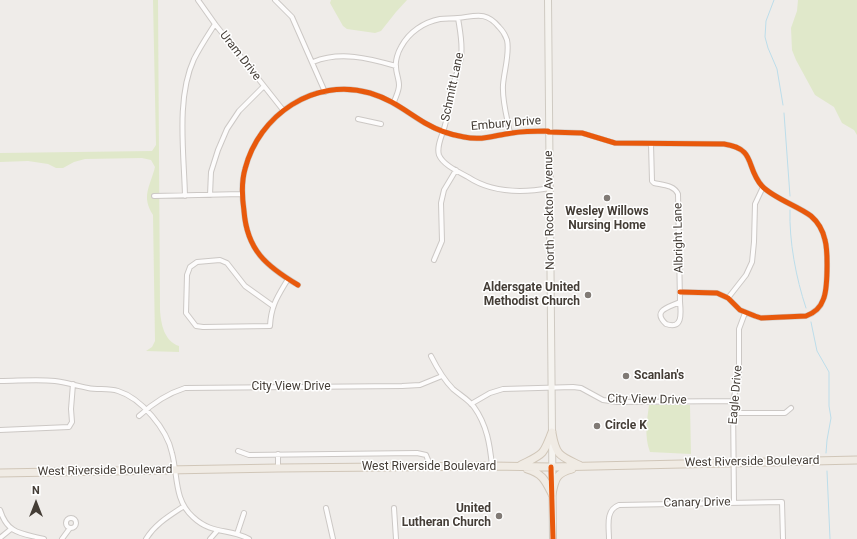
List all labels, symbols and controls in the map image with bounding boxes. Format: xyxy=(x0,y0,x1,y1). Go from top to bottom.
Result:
street label: Uram Drive xyxy=(216,28,264,84)
street label: Schmitt Lane xyxy=(439,51,467,123)
street label: Embury Drive xyxy=(470,114,542,134)
street label: North Rockton Avenue xyxy=(542,150,558,270)
marker: Wesley Willows Nursing Home xyxy=(602,193,612,203)
street label: Albright Lane xyxy=(671,203,687,273)
place label: Wesley Willows Nursing Home xyxy=(565,205,649,233)
place label: Aldersgate United Methodist Church xyxy=(483,281,580,309)
marker: Aldersgate United Methodist Church xyxy=(583,290,593,300)
street label: Eagle Drive xyxy=(726,365,746,425)
place label: Scanlan's xyxy=(634,369,684,383)
marker: Scanlan's xyxy=(621,371,631,381)
street label: City View Drive xyxy=(251,380,331,394)
street label: City View Drive xyxy=(607,392,687,408)
place label: Circle K xyxy=(605,419,647,433)
marker: Circle K xyxy=(592,421,602,431)
street label: West Riverside Boulevard xyxy=(685,454,819,470)
street label: West Riverside Boulevard xyxy=(362,460,496,474)
street label: West Riverside Boulevard xyxy=(38,463,172,479)
north arrow xyxy=(16,483,56,523)
text: N xyxy=(32,484,40,497)
street label: Canary Drive xyxy=(663,495,731,511)
place label: United Lutheran Church xyxy=(402,502,491,530)
marker: United Lutheran Church xyxy=(494,511,504,521)

